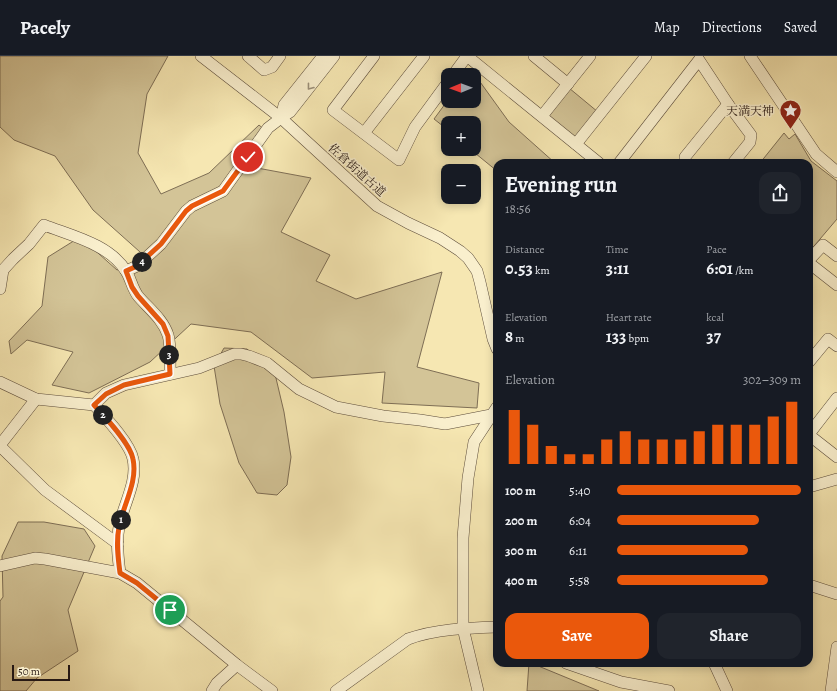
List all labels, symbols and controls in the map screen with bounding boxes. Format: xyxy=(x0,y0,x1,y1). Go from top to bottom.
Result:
text: Pacely xyxy=(20,15,70,41)
text: Map xyxy=(654,18,680,37)
text: Directions xyxy=(702,18,762,37)
text: Saved xyxy=(784,18,817,37)
north arrow xyxy=(441,68,481,108)
map controls xyxy=(441,68,481,204)
one-way arrow xyxy=(308,82,315,89)
place icon: 天満天神 xyxy=(777,98,803,131)
place label: 天満天神 xyxy=(726,103,774,119)
button: + xyxy=(441,116,481,156)
pin xyxy=(231,140,265,174)
street label: 佐倉街道古道 xyxy=(325,140,389,200)
icon: check xyxy=(237,146,259,168)
button: − xyxy=(441,164,481,204)
text: Evening run xyxy=(505,170,617,200)
button: share xyxy=(759,172,801,214)
text: 18:56 xyxy=(505,200,530,217)
text: Distance xyxy=(505,242,544,257)
text: Time xyxy=(606,242,629,257)
text: Pace xyxy=(706,242,727,257)
pin: 4 xyxy=(132,252,152,272)
text: 4 xyxy=(139,254,145,269)
text: 0.53 xyxy=(505,257,533,280)
text: 3:11 xyxy=(606,257,629,280)
text: 6:01 xyxy=(706,257,733,280)
text: km xyxy=(533,263,550,278)
text: /km xyxy=(733,263,753,278)
text: Elevation xyxy=(505,310,547,325)
text: Heart rate xyxy=(606,310,652,325)
text: kcal xyxy=(706,310,724,325)
text: 8 xyxy=(505,325,513,348)
text: 133 xyxy=(606,325,626,348)
text: 37 xyxy=(706,325,721,348)
text: m xyxy=(513,331,525,346)
text: bpm xyxy=(626,331,649,346)
pin: 3 xyxy=(159,345,179,365)
text: 3 xyxy=(167,347,171,362)
text: Elevation xyxy=(505,371,555,388)
text: 302–309 m xyxy=(743,371,801,388)
pin: 2 xyxy=(93,405,113,425)
text: 2 xyxy=(100,407,106,422)
text: 100 m xyxy=(505,482,536,499)
text: 5:40 xyxy=(569,482,591,499)
pin: 1 xyxy=(111,510,131,530)
text: 1 xyxy=(119,512,123,527)
text: 200 m xyxy=(505,512,538,529)
text: 6:04 xyxy=(569,512,591,529)
text: 300 m xyxy=(505,542,537,559)
text: 6:11 xyxy=(569,542,587,559)
text: 400 m xyxy=(505,572,537,589)
text: 5:58 xyxy=(569,572,590,589)
pin xyxy=(153,593,187,627)
icon: arrive xyxy=(159,599,181,621)
button: Save xyxy=(505,613,649,659)
button: Share xyxy=(657,613,801,659)
scale bar xyxy=(12,663,70,682)
text: 50 m xyxy=(18,664,40,679)

